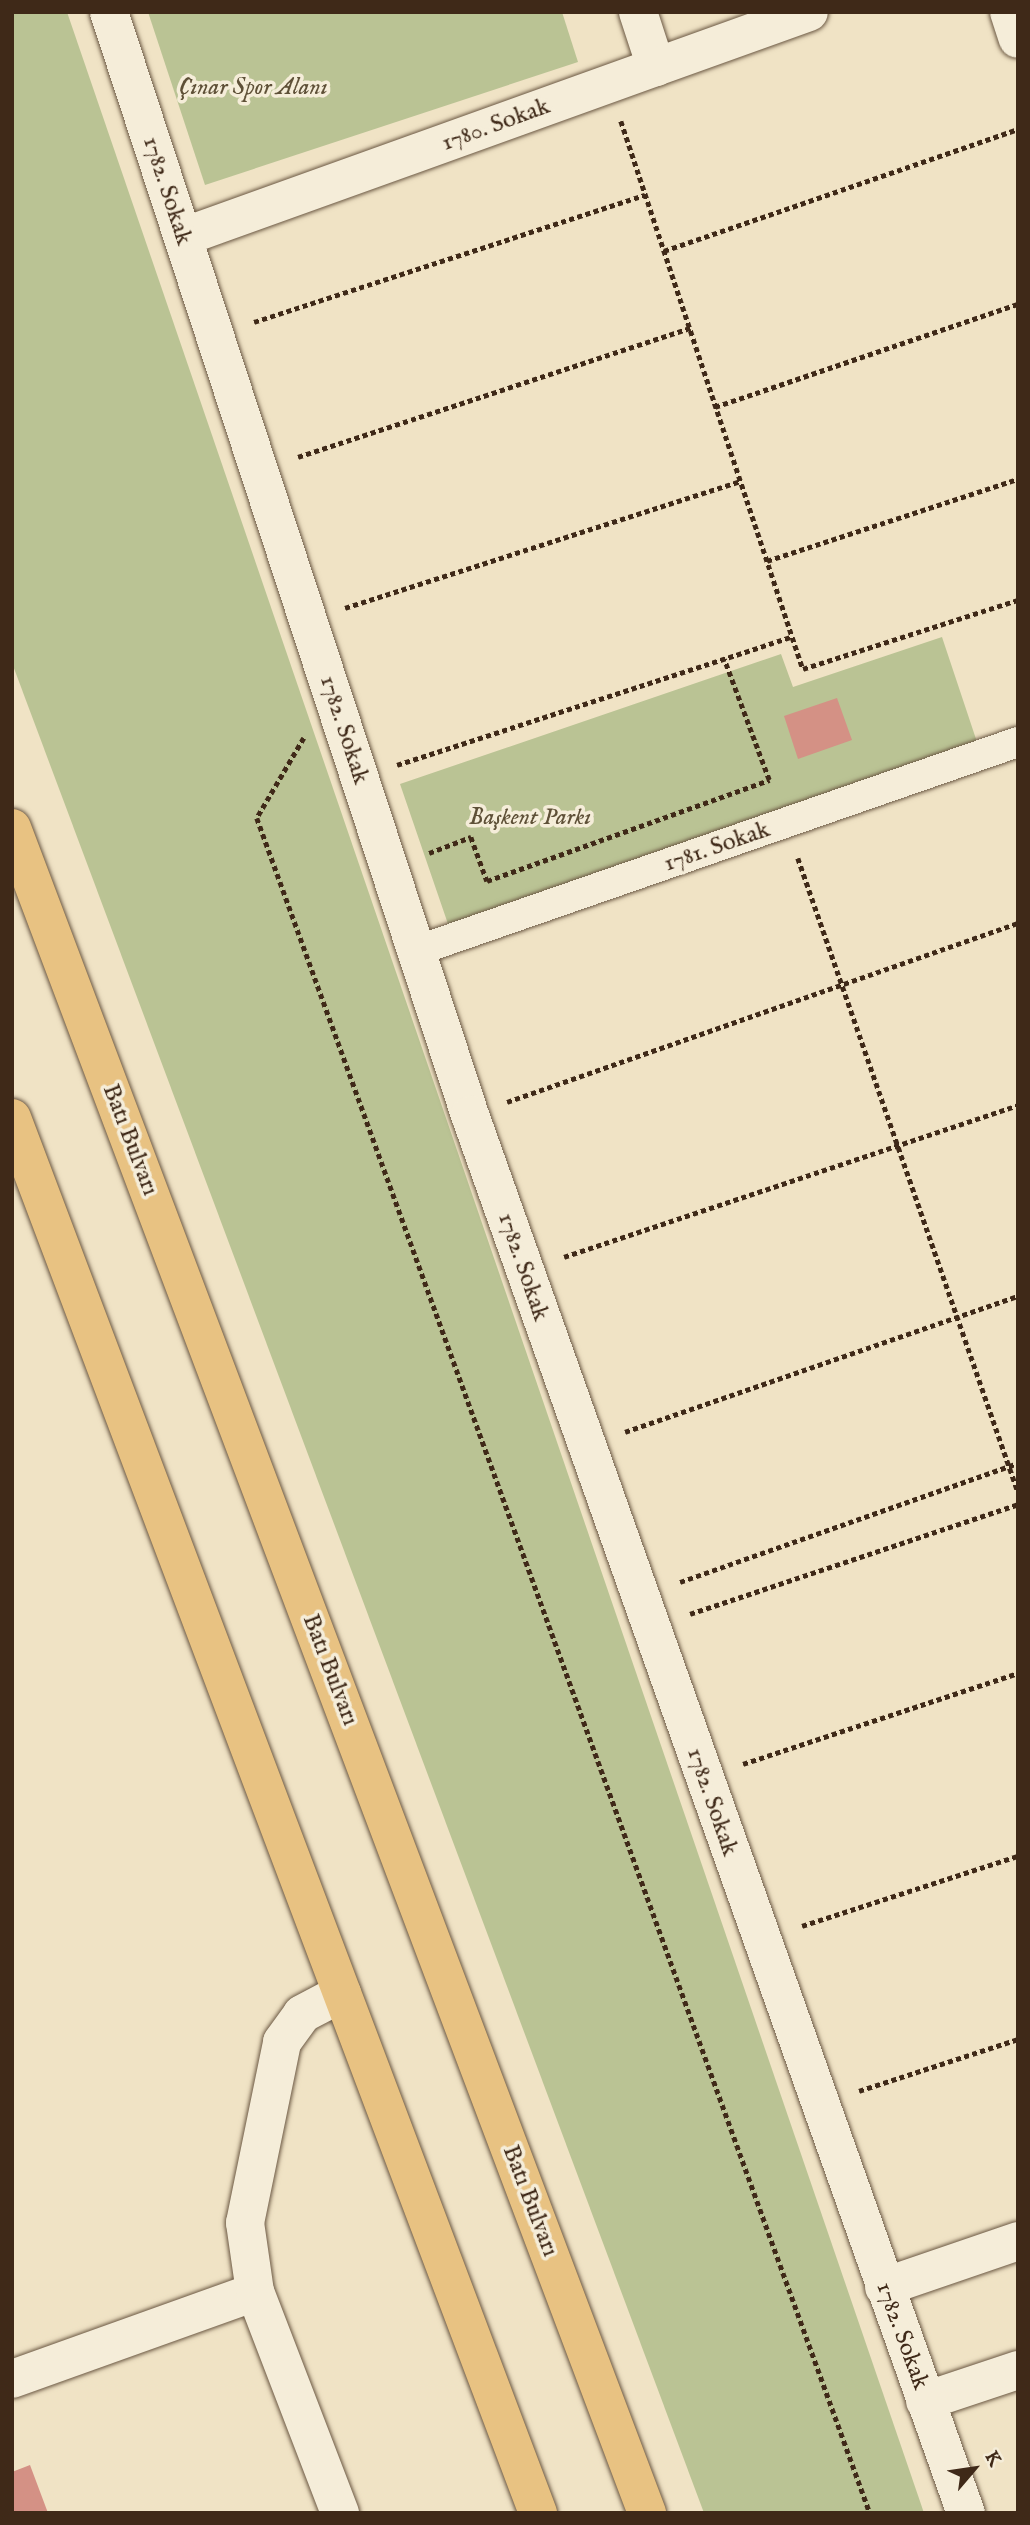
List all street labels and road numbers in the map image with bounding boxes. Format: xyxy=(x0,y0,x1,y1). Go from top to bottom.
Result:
street label: 1780. Sokak xyxy=(438,92,554,158)
street label: 1782. Sokak xyxy=(136,133,198,249)
street label: 1782. Sokak xyxy=(313,672,375,788)
street label: 1781. Sokak xyxy=(660,815,774,879)
street label: Batı Bulvarı xyxy=(96,1080,164,1200)
street label: 1782. Sokak xyxy=(491,1209,555,1325)
street label: Batı Bulvarı xyxy=(296,1610,364,1730)
street label: 1782. Sokak xyxy=(680,1744,744,1860)
street label: Batı Bulvarı xyxy=(496,2141,564,2261)
street label: 1782. Sokak xyxy=(869,2278,935,2394)

